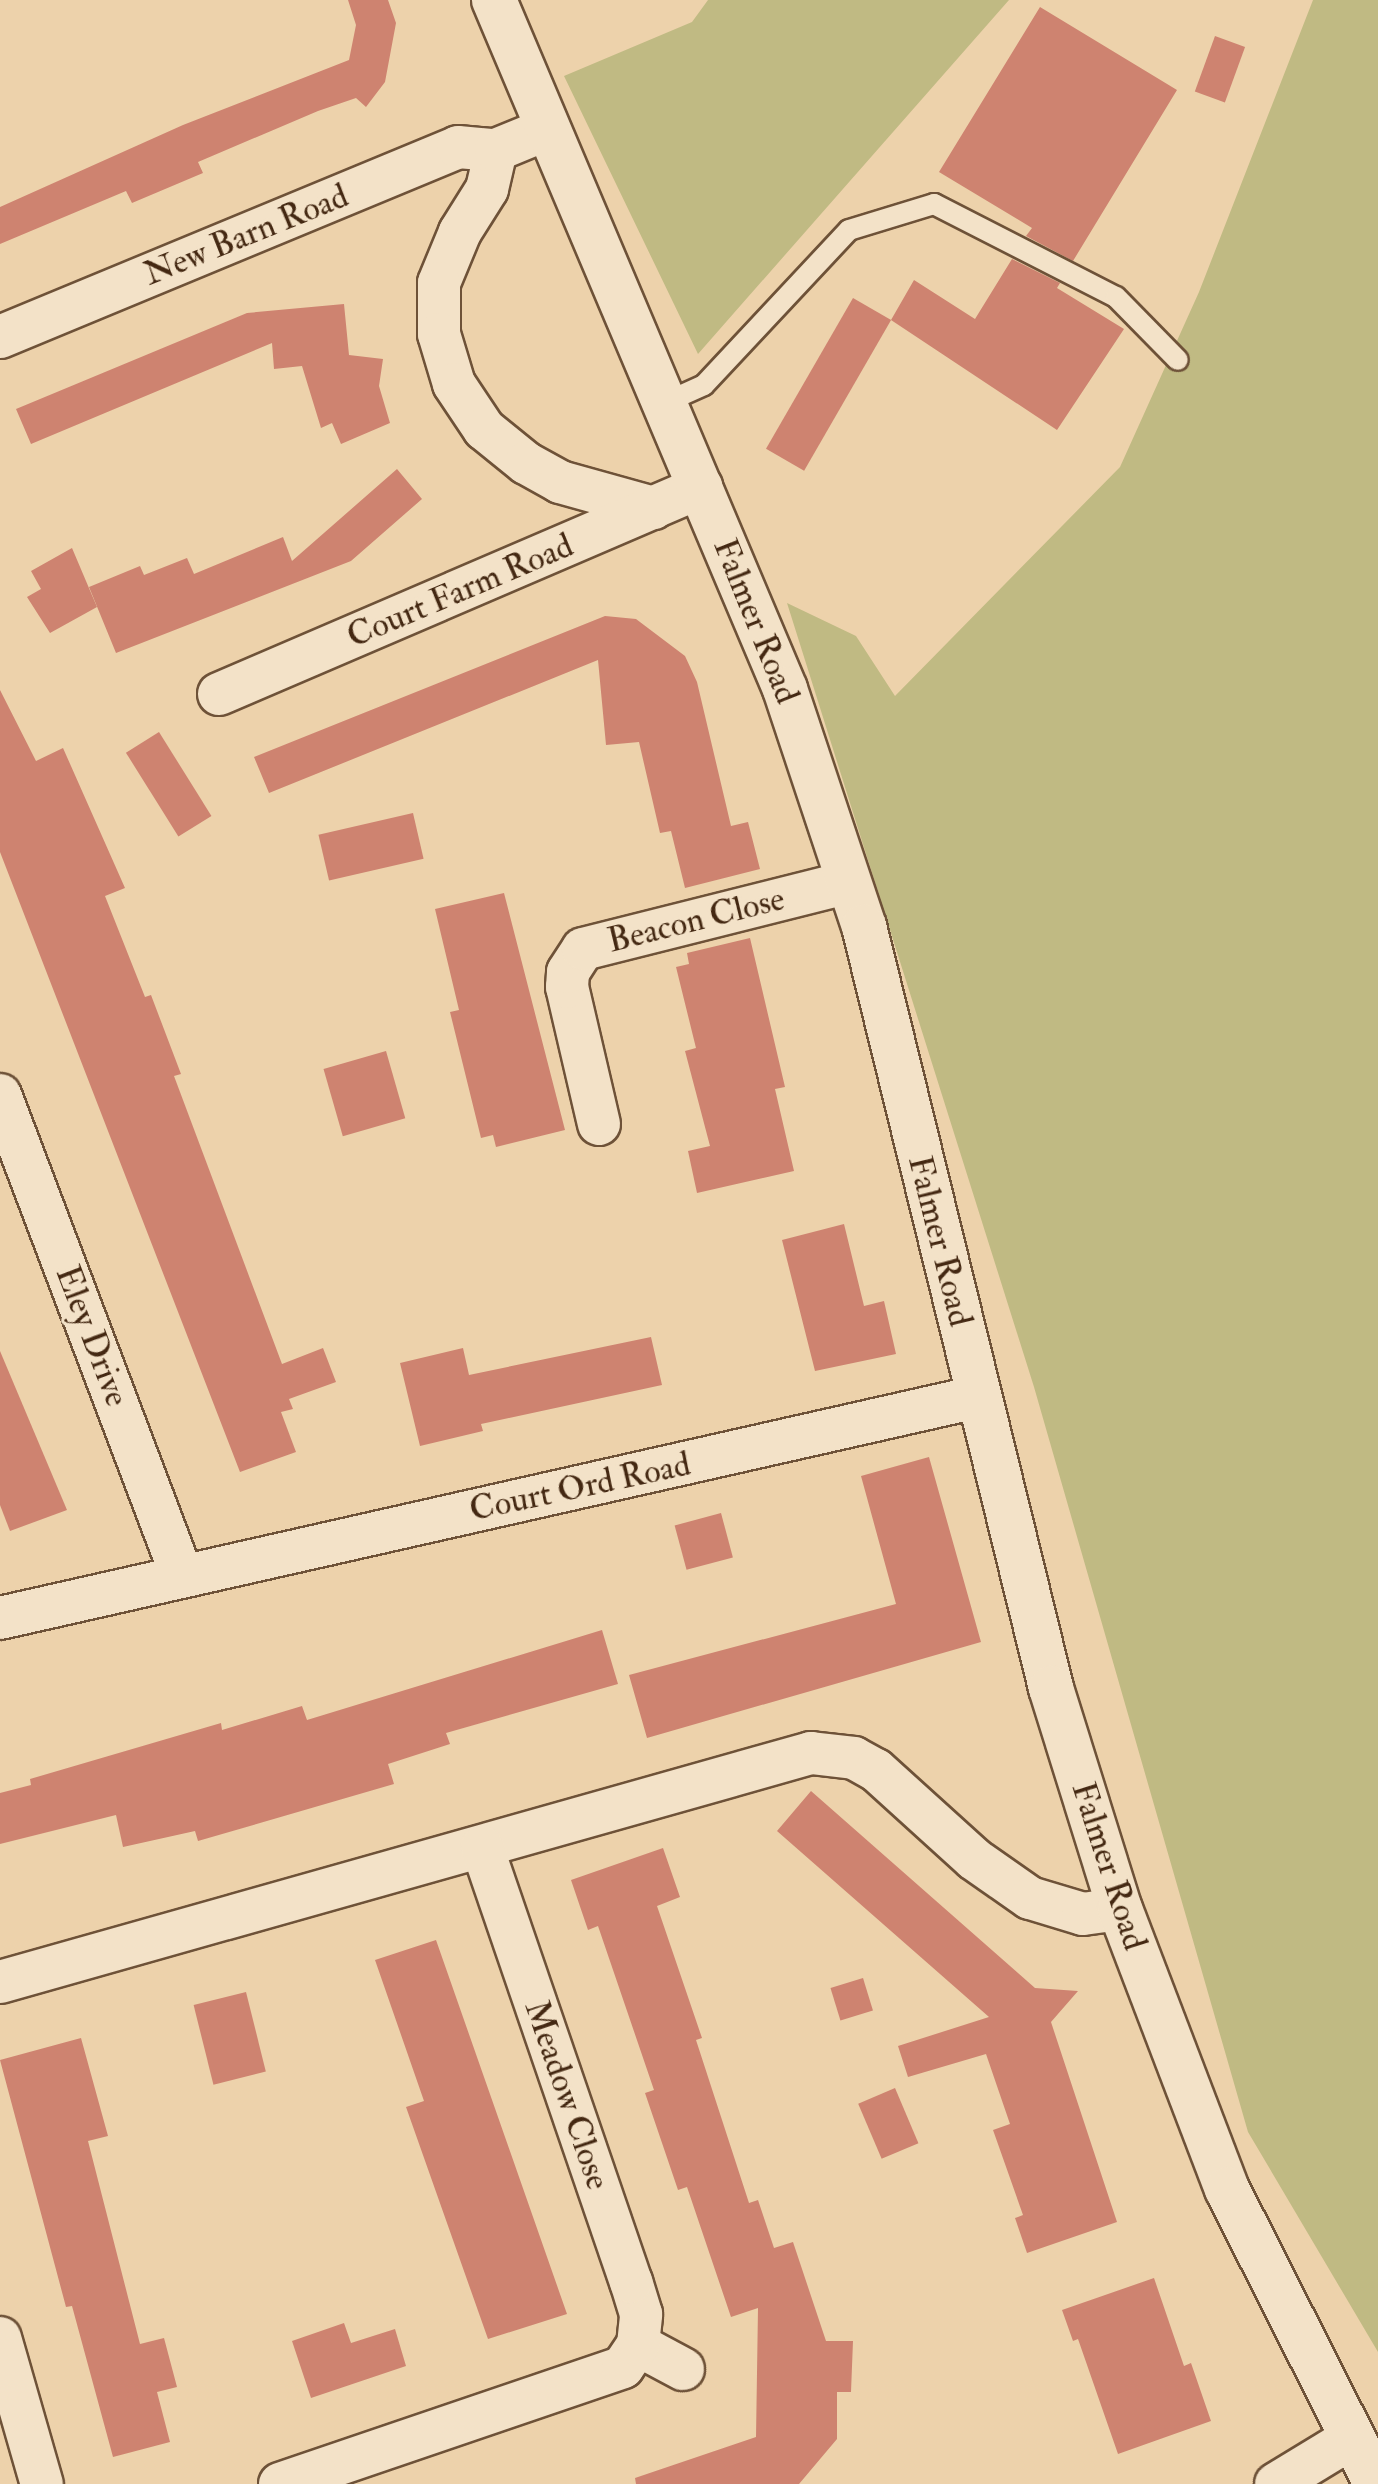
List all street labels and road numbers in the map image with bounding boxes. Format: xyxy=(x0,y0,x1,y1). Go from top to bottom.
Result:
street label: New Barn Road xyxy=(138,175,354,295)
street label: Court Farm Road xyxy=(341,525,579,657)
street label: Falmer Road xyxy=(704,532,808,710)
street label: Beacon Close xyxy=(603,878,789,962)
street label: Falmer Road xyxy=(899,1151,981,1331)
street label: Eley Drive xyxy=(47,1260,137,1412)
street label: Court Ord Road xyxy=(466,1444,694,1530)
street label: Falmer Road xyxy=(1063,1777,1155,1955)
street label: Meadow Close xyxy=(516,1995,618,2195)

